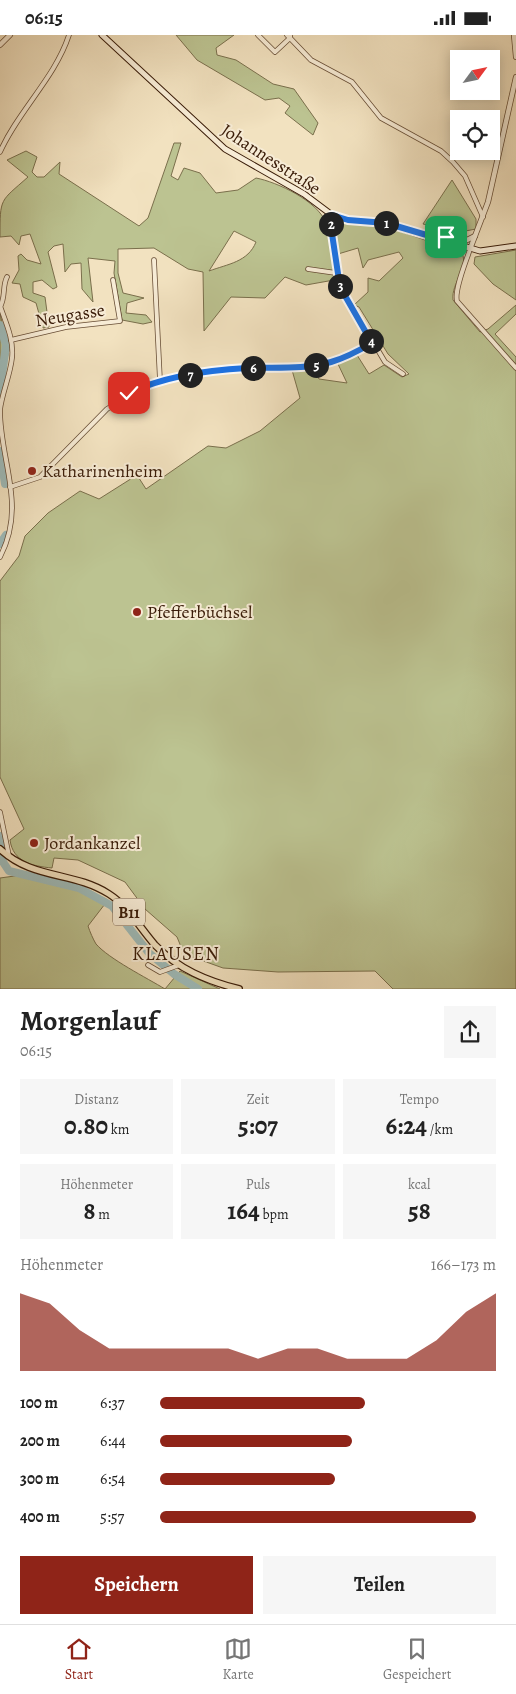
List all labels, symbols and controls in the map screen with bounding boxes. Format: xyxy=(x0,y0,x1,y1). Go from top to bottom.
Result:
text: 06:15 xyxy=(25,5,63,31)
north arrow xyxy=(450,50,500,100)
map controls xyxy=(450,50,500,160)
button: locate xyxy=(450,110,500,160)
street label: Johannesstraße xyxy=(217,118,325,200)
pin: 2 xyxy=(318,211,344,237)
pin: 1 xyxy=(374,211,398,235)
text: 1 xyxy=(384,214,389,233)
text: 2 xyxy=(328,215,335,234)
pin xyxy=(425,216,467,258)
icon: arrive xyxy=(432,223,460,251)
pin: 3 xyxy=(328,273,352,299)
text: 3 xyxy=(337,277,344,296)
street label: Neugasse xyxy=(34,298,106,332)
pin: 4 xyxy=(358,329,384,353)
text: 4 xyxy=(368,332,375,351)
pin: 5 xyxy=(304,353,328,377)
pin: 6 xyxy=(240,355,266,381)
text: 5 xyxy=(314,356,319,375)
text: 6 xyxy=(250,359,257,378)
pin: 7 xyxy=(178,363,202,387)
text: 7 xyxy=(188,366,193,385)
pin xyxy=(108,372,150,414)
icon: check xyxy=(115,379,143,407)
place label: Katharinenheim xyxy=(42,459,163,483)
marker: Katharinenheim xyxy=(26,465,38,477)
place label: Pfefferbüchsel xyxy=(147,600,253,624)
marker: Pfefferbüchsel xyxy=(131,606,143,618)
place label: Jordankanzel xyxy=(44,831,141,855)
marker: Jordankanzel xyxy=(28,837,40,849)
road number: B11 xyxy=(113,899,145,925)
district label: KLAUSEN xyxy=(132,941,220,967)
text: Morgenlauf xyxy=(20,1002,158,1040)
button: share xyxy=(444,1006,496,1058)
text: 06:15 xyxy=(20,1040,52,1062)
text: Distanz xyxy=(74,1090,119,1109)
text: Zeit xyxy=(247,1090,269,1109)
text: Tempo xyxy=(400,1090,439,1109)
text: 0.80 xyxy=(64,1109,108,1143)
text: 5:07 xyxy=(238,1109,278,1143)
text: 6:24 xyxy=(386,1109,427,1143)
text: km xyxy=(108,1120,129,1139)
text: /km xyxy=(427,1120,453,1139)
text: Höhenmeter xyxy=(60,1175,133,1194)
text: Puls xyxy=(246,1175,270,1194)
text: kcal xyxy=(408,1175,431,1194)
text: 8 xyxy=(83,1194,95,1228)
text: 164 xyxy=(227,1194,260,1228)
text: 58 xyxy=(408,1194,431,1228)
text: m xyxy=(95,1205,110,1224)
text: bpm xyxy=(260,1205,289,1224)
text: Höhenmeter xyxy=(20,1254,103,1276)
text: 166–173 m xyxy=(431,1254,496,1276)
text: 100 m xyxy=(20,1392,58,1414)
text: 6:37 xyxy=(100,1392,125,1414)
text: 200 m xyxy=(20,1430,60,1452)
text: 6:44 xyxy=(100,1430,126,1452)
text: 300 m xyxy=(20,1468,59,1490)
text: 6:54 xyxy=(100,1468,125,1490)
text: 400 m xyxy=(20,1506,60,1528)
text: 5:57 xyxy=(100,1506,124,1528)
button: Speichern xyxy=(20,1556,253,1614)
button: Teilen xyxy=(263,1556,496,1614)
tab: Start xyxy=(65,1635,93,1684)
tab: Karte xyxy=(222,1635,254,1684)
tab: Gespeichert xyxy=(383,1635,451,1684)

